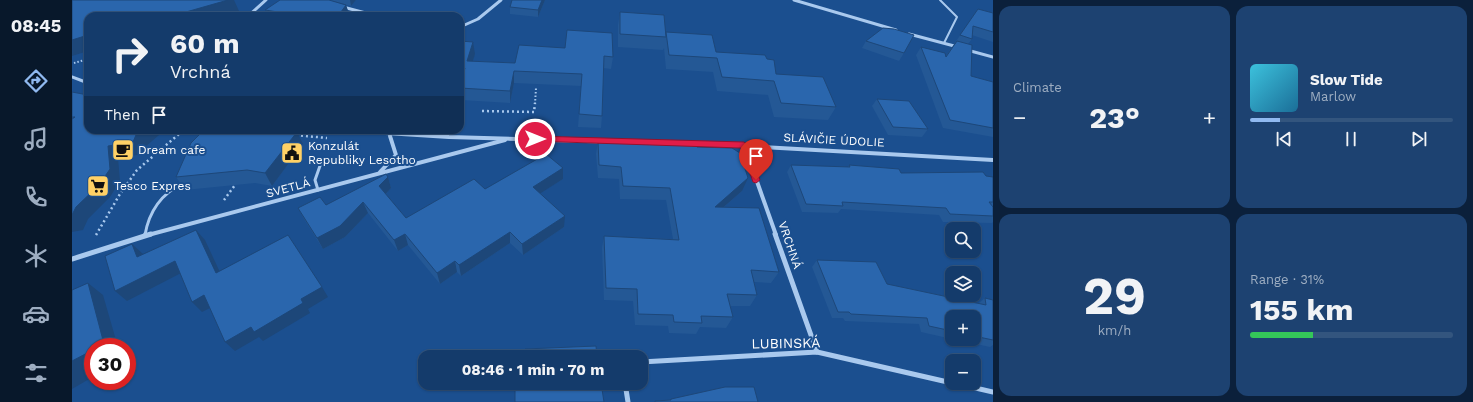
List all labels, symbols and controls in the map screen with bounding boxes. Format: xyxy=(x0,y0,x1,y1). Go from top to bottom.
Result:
text: 08:45 xyxy=(11,15,61,36)
text: 60 m xyxy=(170,27,240,60)
icon: right xyxy=(104,28,156,80)
text: Vrchná xyxy=(170,61,231,82)
icon: directions xyxy=(22,67,50,95)
text: Slow Tide xyxy=(1310,71,1383,89)
text: Climate xyxy=(1013,80,1062,95)
text: Marlow xyxy=(1310,89,1356,104)
text: 23° xyxy=(1089,100,1140,135)
icon: arrive xyxy=(148,104,170,126)
text: − xyxy=(1013,105,1026,130)
text: + xyxy=(1203,105,1216,130)
text: Then xyxy=(104,106,140,124)
position arrow xyxy=(514,118,556,160)
icon: music xyxy=(22,125,50,153)
icon: previous xyxy=(1273,128,1295,150)
icon: pause xyxy=(1340,128,1362,150)
icon: next xyxy=(1408,128,1430,150)
street label: SLÁVIČIE ÚDOLIE xyxy=(783,130,885,150)
cafe icon: Dream cafe xyxy=(110,137,136,163)
place label: Konzulát Republiky Lesotho xyxy=(308,139,416,167)
pin xyxy=(739,139,773,180)
public building icon: Konzulát Republiky Lesotho xyxy=(279,140,305,166)
place label: Dream cafe xyxy=(138,143,206,157)
icon: arrive xyxy=(745,145,767,167)
supermarket icon: Tesco Expres xyxy=(85,173,111,199)
street label: SVETLÁ xyxy=(264,175,312,201)
place label: Tesco Expres xyxy=(114,179,191,193)
icon: phone xyxy=(22,183,50,211)
street label: VRCHNÁ xyxy=(775,219,805,271)
map controls xyxy=(945,222,981,390)
button: search xyxy=(945,222,981,258)
icon: climate xyxy=(22,242,50,270)
button: layers xyxy=(945,266,981,302)
text: 29 xyxy=(1083,266,1146,327)
text: Range · 31% xyxy=(1250,272,1324,287)
text: 155 km xyxy=(1250,292,1353,327)
icon: car xyxy=(22,300,50,328)
button: + xyxy=(945,310,981,346)
text: km/h xyxy=(1098,323,1131,338)
street label: LUBINSKÁ xyxy=(751,334,821,352)
speed limit sign: 30 xyxy=(84,338,136,390)
button: − xyxy=(945,354,981,390)
icon: filters xyxy=(22,359,50,387)
text: 08:46 · 1 min · 70 m xyxy=(462,361,604,379)

